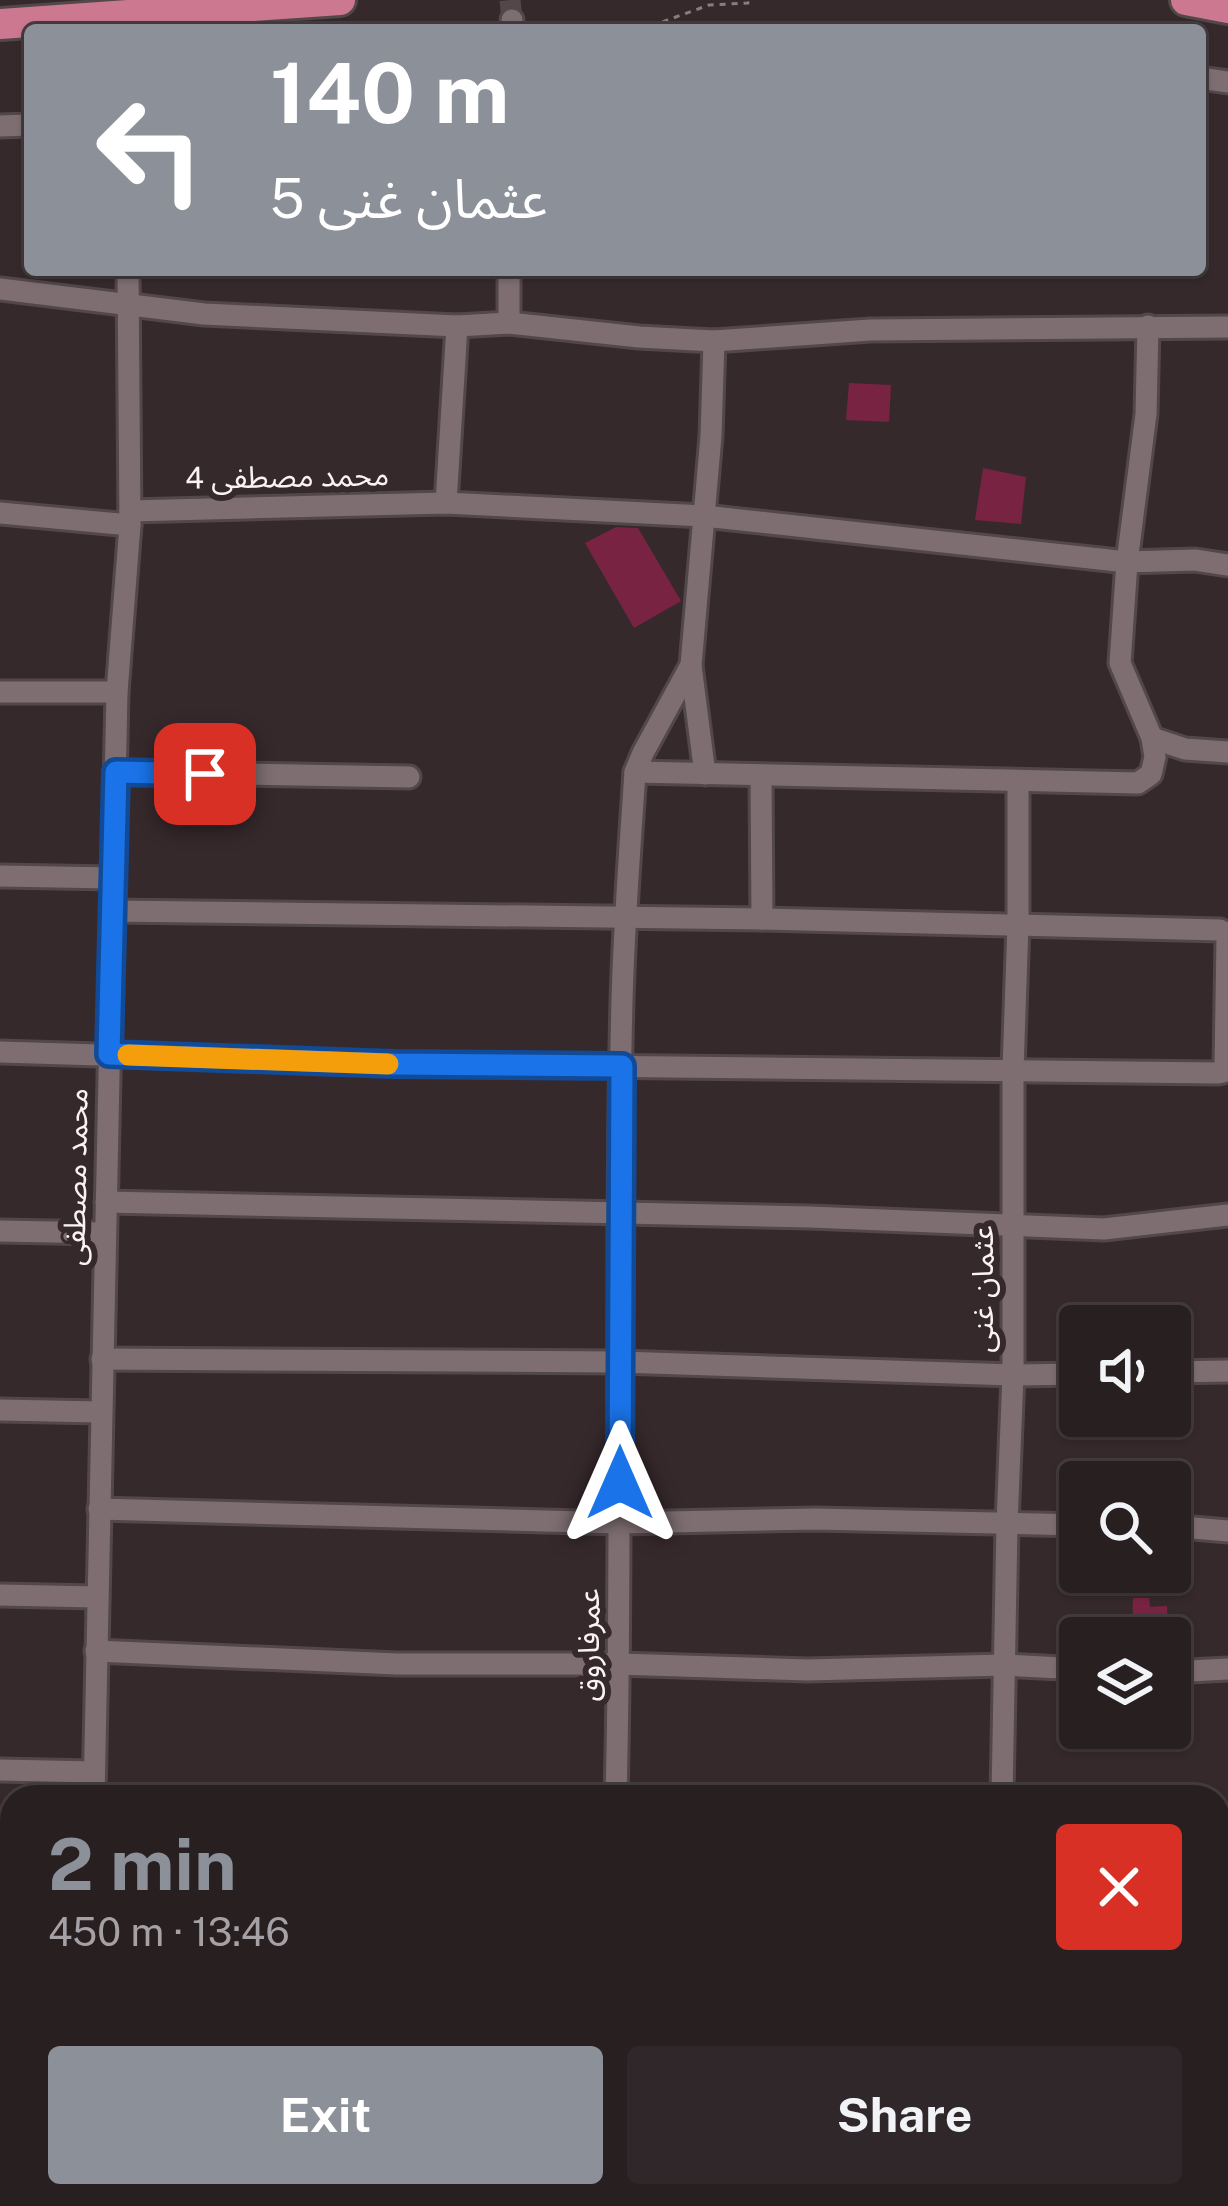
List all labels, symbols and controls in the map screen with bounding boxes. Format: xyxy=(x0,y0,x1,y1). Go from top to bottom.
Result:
text: 140 m xyxy=(270,43,509,142)
icon: left xyxy=(72,72,228,228)
text: عثمان غنی 5 xyxy=(270,167,548,230)
street label: محمد مصطفی 4 xyxy=(185,456,389,496)
pin xyxy=(154,723,256,825)
icon: arrive xyxy=(172,741,238,807)
street label: محمد مصطفی xyxy=(55,1088,95,1266)
street label: عثمان غنی xyxy=(964,1225,1000,1353)
map controls xyxy=(1059,1305,1191,1749)
button: sound xyxy=(1059,1305,1191,1437)
position arrow xyxy=(557,1420,683,1546)
button: search xyxy=(1059,1461,1191,1593)
street label: عمرفاروق xyxy=(570,1588,606,1702)
button: layers xyxy=(1059,1617,1191,1749)
text: 2 min xyxy=(48,1822,237,1906)
button: close xyxy=(1056,1824,1182,1950)
text: 450 m · 13:46 xyxy=(48,1909,290,1955)
button: Exit xyxy=(48,2046,603,2184)
button: Share xyxy=(627,2046,1182,2184)

